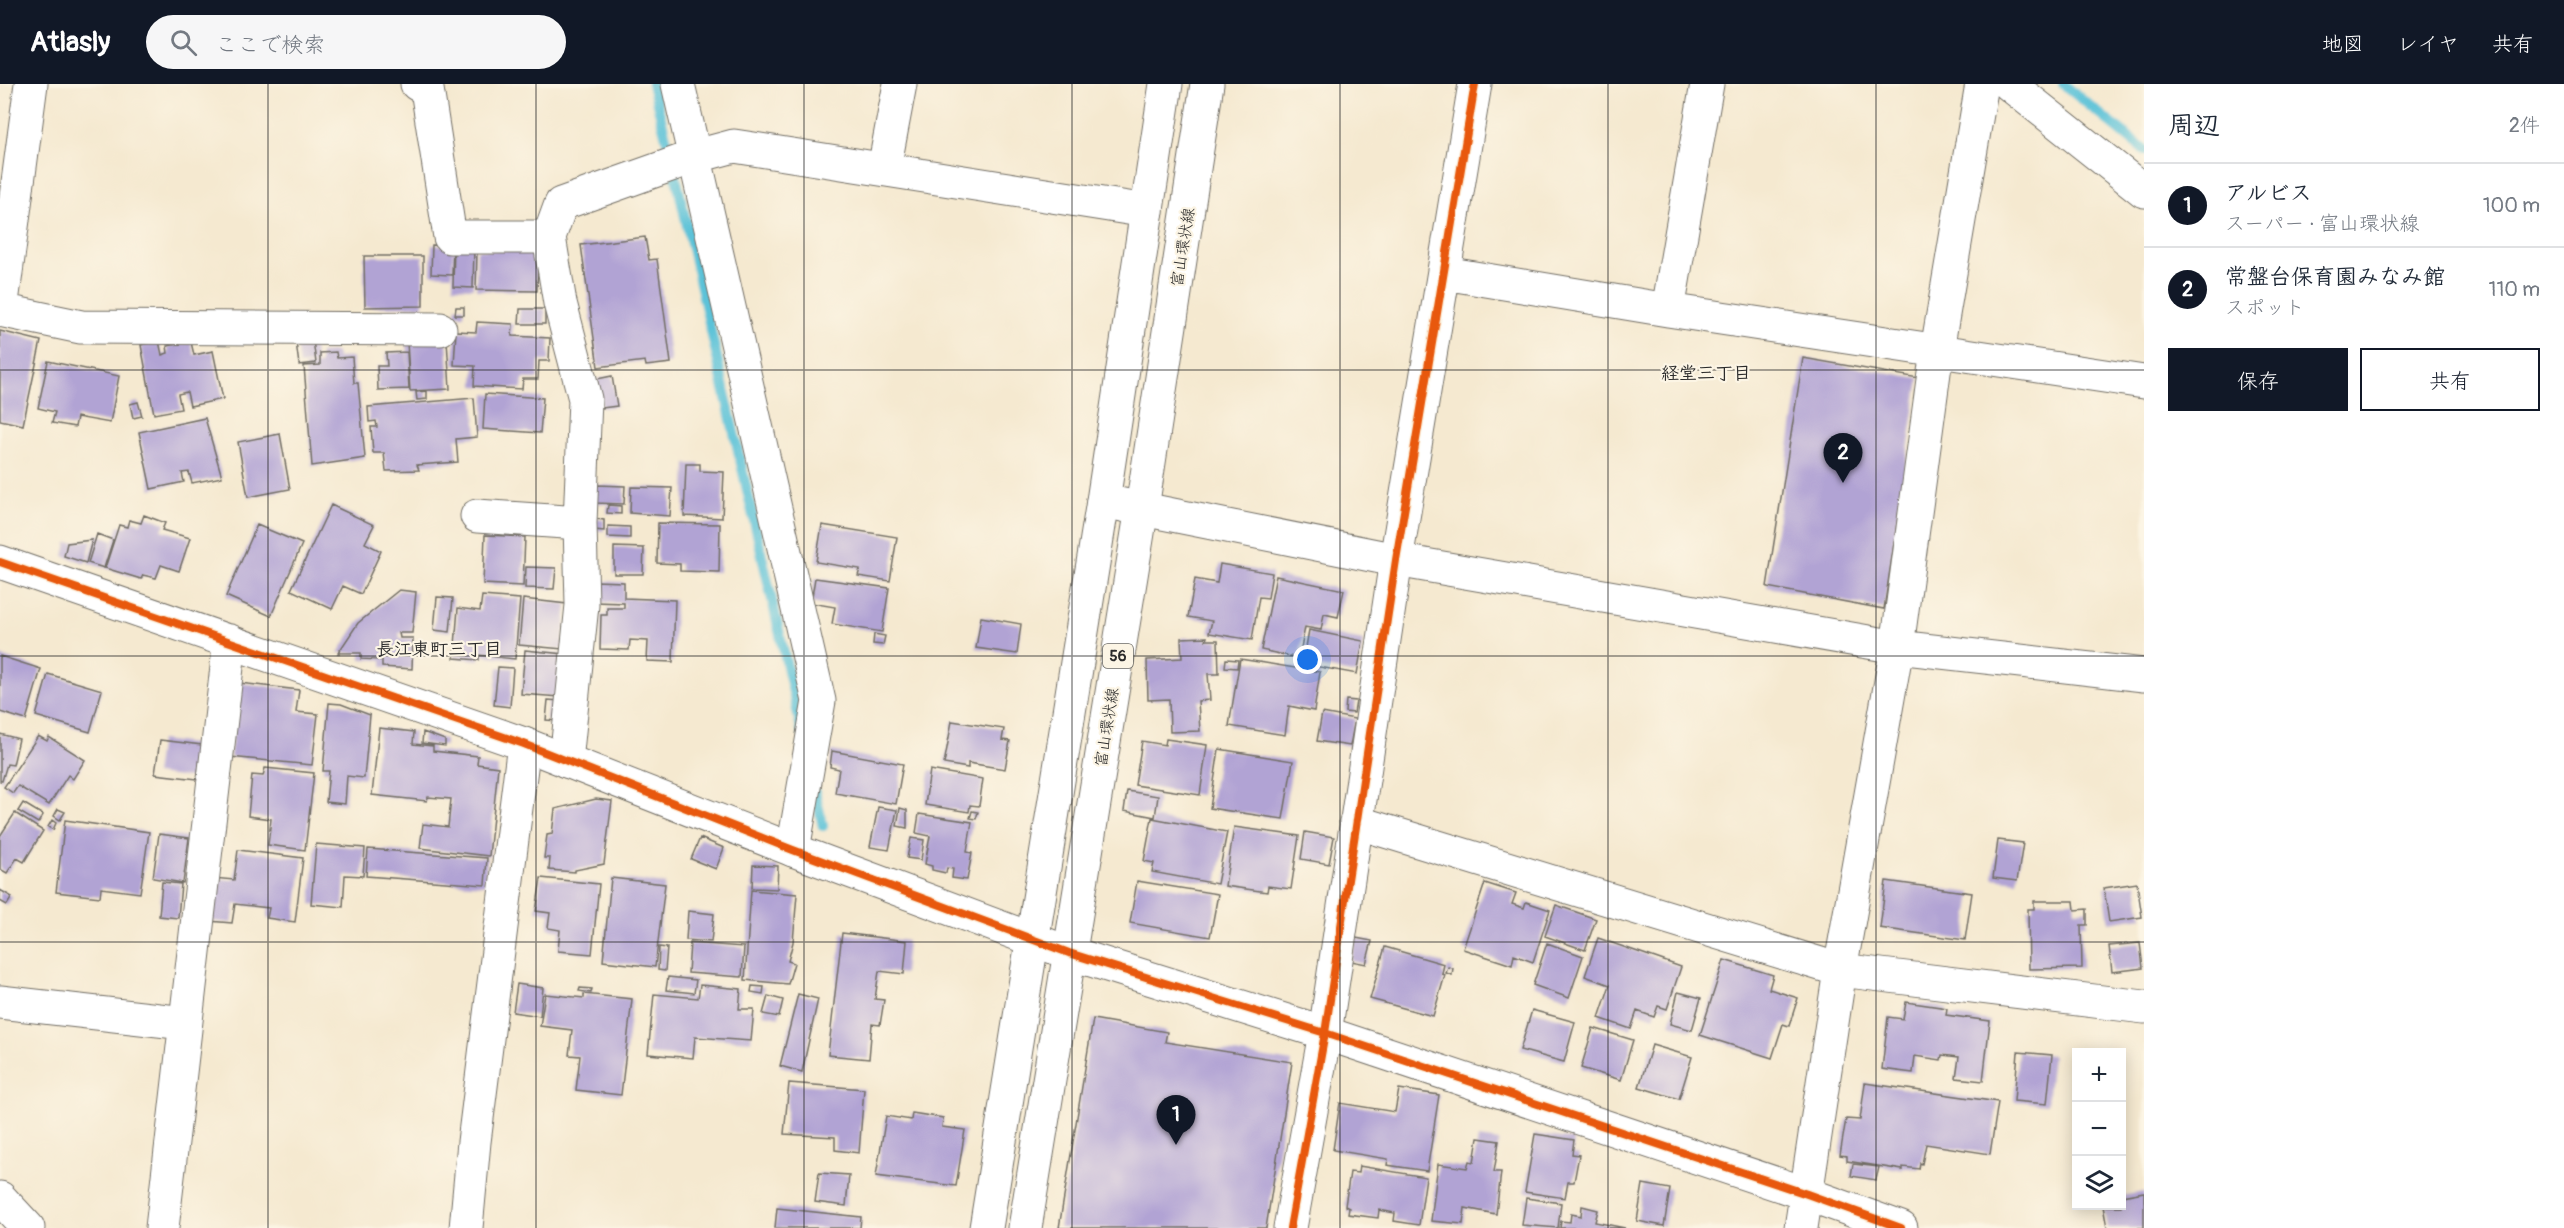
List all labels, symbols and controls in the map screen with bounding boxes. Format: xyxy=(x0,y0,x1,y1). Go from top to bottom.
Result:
search box xyxy=(146,15,566,69)
text: Atlasly xyxy=(30,25,110,60)
icon: search xyxy=(167,26,200,59)
text: ここで検索 xyxy=(215,31,325,59)
text: 地図 xyxy=(2322,31,2364,58)
text: レイヤ xyxy=(2397,31,2459,58)
text: 共有 xyxy=(2492,31,2534,58)
text: 周辺 xyxy=(2168,110,2220,142)
text: 2件 xyxy=(2509,113,2540,138)
text: アルビス xyxy=(2225,179,2312,207)
text: 1 xyxy=(2184,193,2191,218)
text: 100 m xyxy=(2483,193,2540,218)
street label: 富山環状線 xyxy=(1167,206,1199,288)
text: スーパー · 富山環状線 xyxy=(2225,211,2419,236)
text: 常盤台保育園みなみ館 xyxy=(2225,263,2445,291)
text: 2 xyxy=(2182,277,2193,302)
text: 110 m xyxy=(2489,277,2540,302)
text: スポット xyxy=(2225,295,2305,320)
button: 保存 xyxy=(2168,348,2348,411)
button: 共有 xyxy=(2360,348,2540,411)
district label: 経堂三丁目 xyxy=(1661,362,1751,385)
pin: 2 xyxy=(1824,434,1862,483)
district label: 長江東町三丁目 xyxy=(376,638,502,661)
road number: 56 xyxy=(1103,644,1133,668)
your location xyxy=(1293,645,1322,674)
street label: 富山環状線 xyxy=(1091,686,1123,768)
map controls xyxy=(2072,1048,2126,1210)
button: + xyxy=(2072,1048,2126,1102)
pin: 1 xyxy=(1156,1096,1196,1145)
button: − xyxy=(2072,1102,2126,1156)
button: layers xyxy=(2072,1156,2126,1210)

